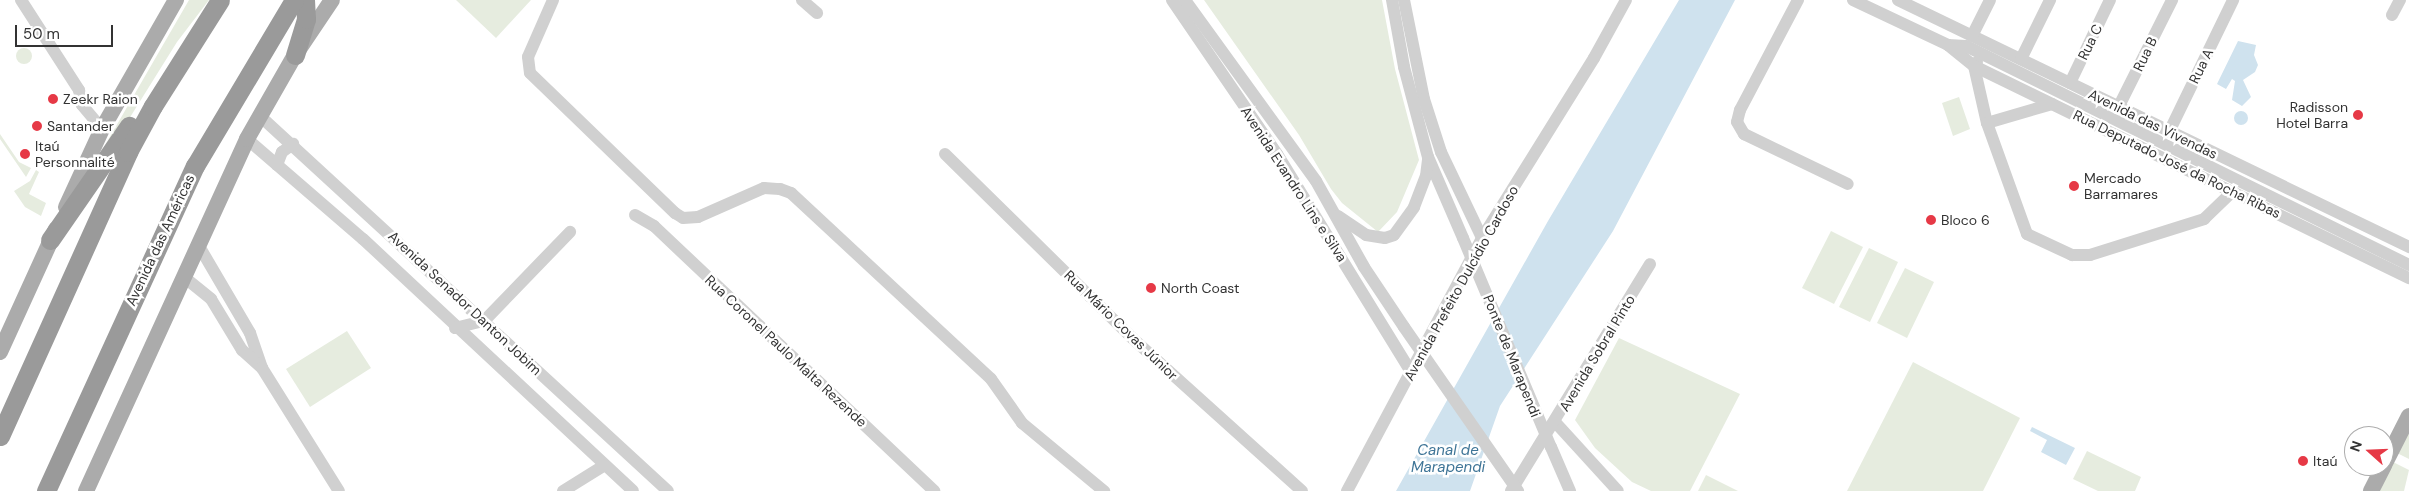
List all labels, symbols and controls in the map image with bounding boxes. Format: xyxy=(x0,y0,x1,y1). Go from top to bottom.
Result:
scale bar xyxy=(18,15,115,47)
street label: Rua C xyxy=(2074,21,2106,63)
text: 50 m xyxy=(23,24,60,44)
street label: Rua B xyxy=(2130,34,2160,74)
street label: Rua A xyxy=(2185,46,2217,86)
street label: Avenida das Vivendas xyxy=(2086,85,2220,163)
place label: Zeekr Raion xyxy=(63,91,138,107)
marker: Zeekr Raion xyxy=(47,93,59,105)
place label: Radisson Hotel Barra xyxy=(2276,99,2348,132)
street label: Avenida Evandro Lins e Silva xyxy=(1237,103,1351,265)
street label: Rua Deputado José da Rocha Ribas xyxy=(2071,106,2283,222)
marker: Radisson Hotel Barra xyxy=(2352,109,2364,121)
place label: Santander xyxy=(47,118,114,134)
marker: Santander xyxy=(31,120,43,132)
place label: Itaú Personnalité xyxy=(35,138,115,170)
marker: Itaú Personnalité xyxy=(19,148,31,160)
place label: Mercado Barramares xyxy=(2084,170,2158,202)
street label: Avenida das Américas xyxy=(122,172,198,308)
marker: Mercado Barramares xyxy=(2068,180,2080,192)
street label: Avenida Prefeito Dulcídio Cardoso xyxy=(1400,183,1522,383)
place label: Bloco 6 xyxy=(1941,212,1990,228)
marker: Bloco 6 xyxy=(1925,214,1937,226)
street label: Avenida Senador Danton Jobim xyxy=(385,228,545,378)
street label: Rua Mário Covas Júnior xyxy=(1061,267,1181,383)
street label: Rua Coronel Paulo Malta Rezende xyxy=(702,272,870,430)
place label: North Coast xyxy=(1161,280,1240,296)
marker: North Coast xyxy=(1145,282,1157,294)
street label: Ponte de Marapendi xyxy=(1480,292,1544,420)
street label: Avenida Sobral Pinto xyxy=(1556,292,1638,414)
north arrow xyxy=(2344,426,2394,476)
text: N xyxy=(2346,438,2366,454)
water label: Canal de Marapendi xyxy=(1411,441,1485,476)
place label: Itaú xyxy=(2313,453,2337,469)
marker: Itaú xyxy=(2297,455,2309,467)

